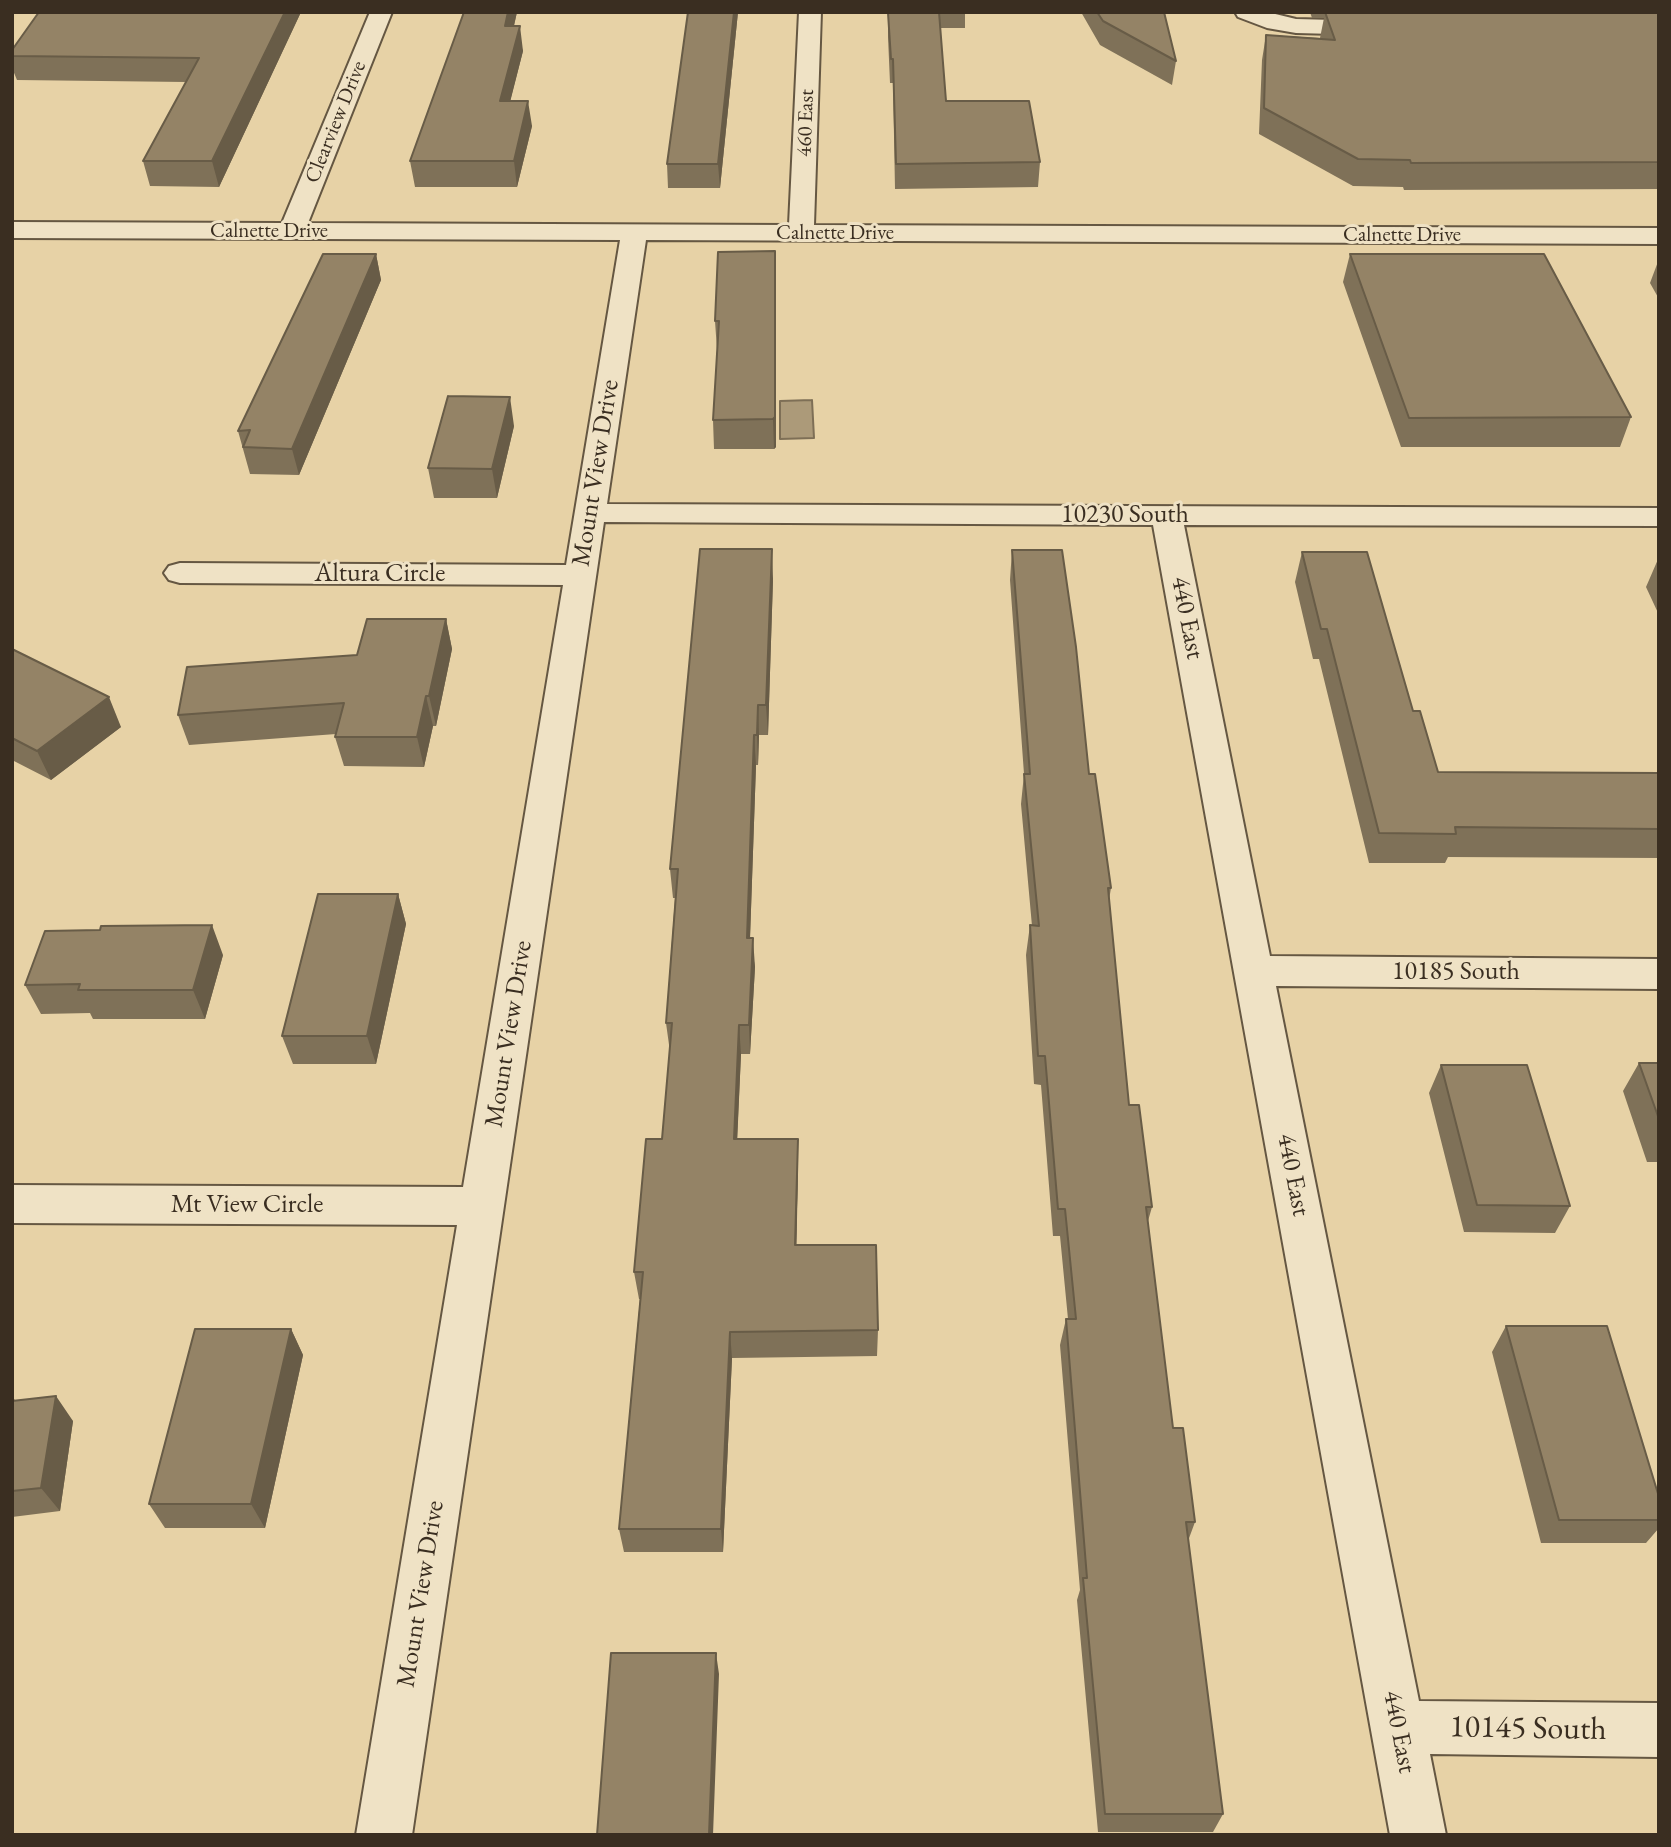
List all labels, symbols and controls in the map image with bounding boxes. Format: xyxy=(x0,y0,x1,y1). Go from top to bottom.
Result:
street label: Clearview Drive xyxy=(300,57,372,187)
street label: 460 East xyxy=(792,89,820,157)
street label: Calnette Drive xyxy=(210,218,328,244)
street label: Calnette Drive xyxy=(776,220,894,246)
street label: Calnette Drive xyxy=(1343,222,1461,248)
street label: Mount View Drive xyxy=(566,377,626,569)
street label: 10230 South xyxy=(1061,499,1189,531)
street label: Altura Circle xyxy=(315,558,445,590)
street label: 440 East xyxy=(1164,574,1210,662)
street label: Mount View Drive xyxy=(479,938,539,1130)
street label: 10185 South xyxy=(1392,956,1520,988)
street label: 440 East xyxy=(1270,1131,1316,1219)
street label: Mt View Circle xyxy=(171,1189,323,1221)
street label: Mount View Drive xyxy=(391,1498,451,1690)
street label: 440 East xyxy=(1376,1688,1422,1776)
street label: 10145 South xyxy=(1449,1708,1607,1750)

